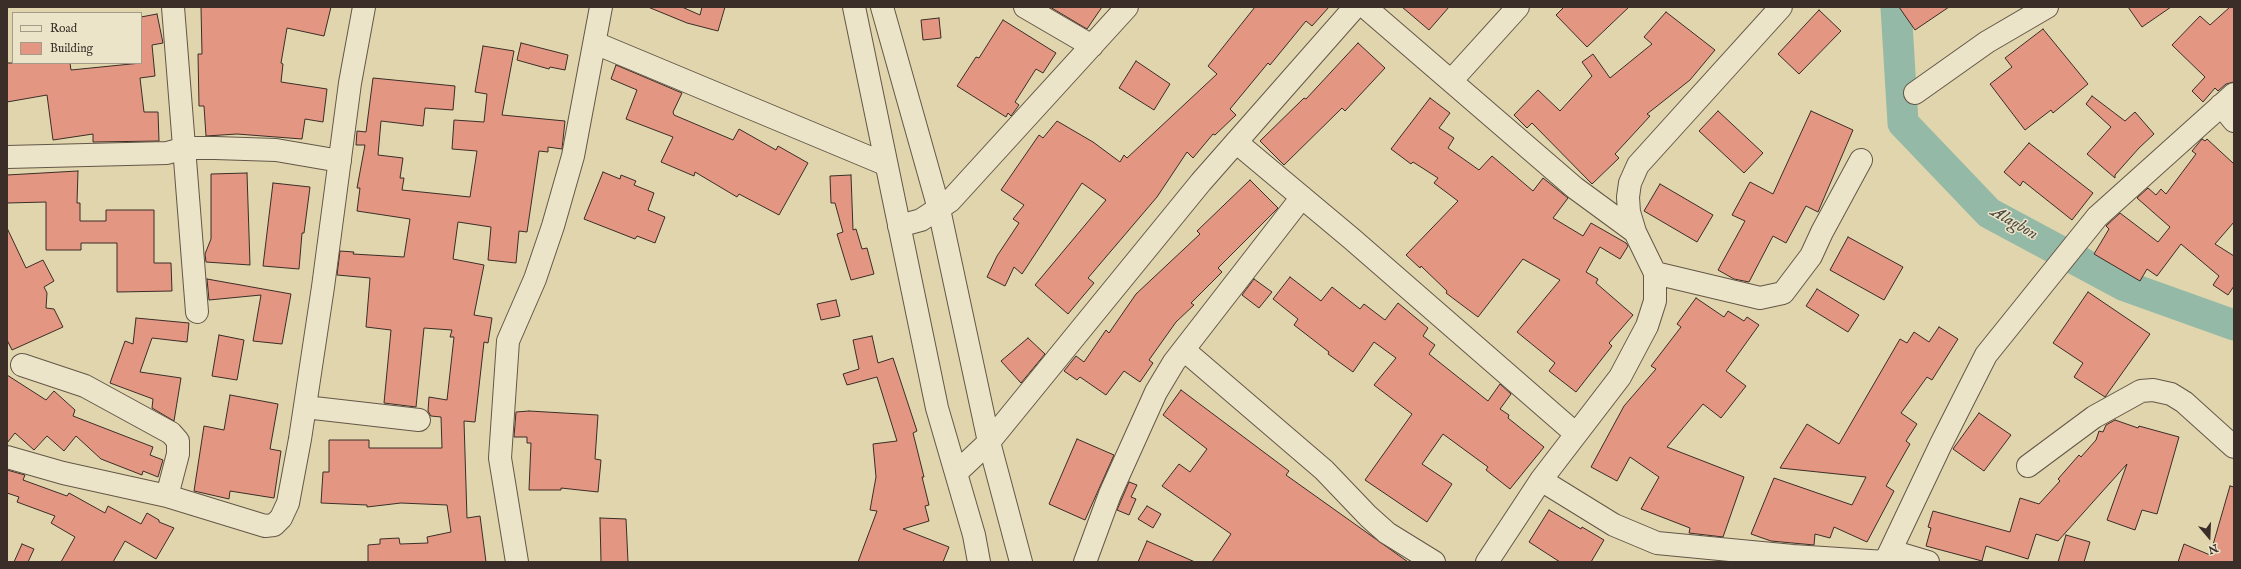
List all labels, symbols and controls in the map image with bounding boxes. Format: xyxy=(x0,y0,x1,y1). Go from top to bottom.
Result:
legend xyxy=(12,12,142,64)
text: Road xyxy=(50,21,77,36)
text: Building xyxy=(50,41,93,56)
water label: Alagbon xyxy=(1987,203,2041,245)
north arrow xyxy=(2189,517,2229,557)
text: N xyxy=(2206,540,2220,557)

